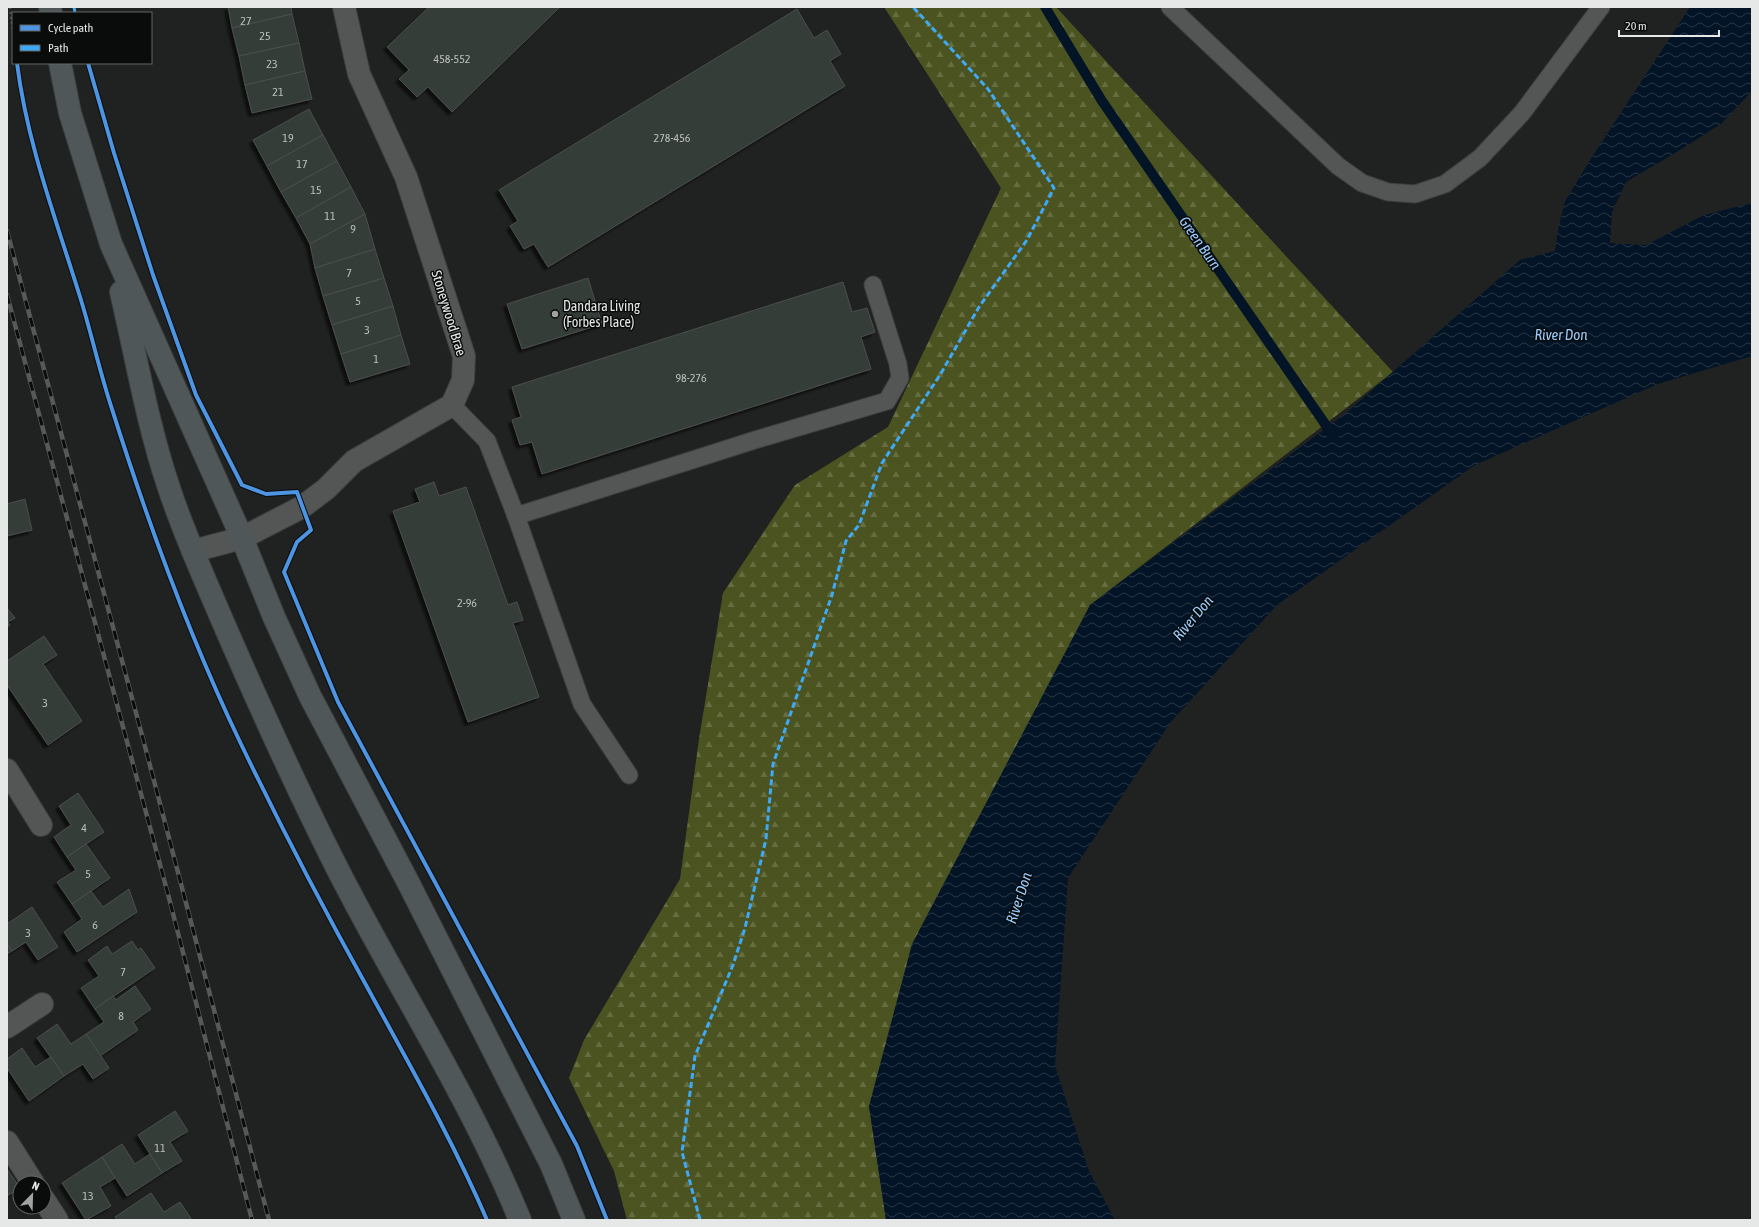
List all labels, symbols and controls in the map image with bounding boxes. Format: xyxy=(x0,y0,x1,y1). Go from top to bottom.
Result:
legend xyxy=(12,12,152,64)
scale bar xyxy=(1619,12,1719,38)
house number: 27 xyxy=(240,14,252,28)
text: 20 m xyxy=(1625,19,1647,33)
text: Cycle path xyxy=(48,21,93,35)
house number: 25 xyxy=(259,29,271,43)
text: Path xyxy=(48,41,69,55)
house number: 458-552 xyxy=(434,52,470,66)
house number: 23 xyxy=(266,57,278,71)
house number: 21 xyxy=(272,85,284,99)
house number: 19 xyxy=(282,131,294,145)
house number: 278-456 xyxy=(654,131,691,145)
house number: 17 xyxy=(296,157,308,171)
house number: 15 xyxy=(310,183,322,197)
house number: 11 xyxy=(324,209,336,223)
water label: Green Burn xyxy=(1176,213,1225,272)
house number: 9 xyxy=(350,222,356,236)
house number: 7 xyxy=(346,266,352,280)
street label: Stoneywood Brae xyxy=(428,268,470,358)
house number: 5 xyxy=(355,294,361,308)
place label: Dandara Living (Forbes Place) xyxy=(563,298,640,330)
marker: Dandara Living (Forbes Place) xyxy=(550,309,560,319)
house number: 3 xyxy=(364,323,370,337)
water label: River Don xyxy=(1535,326,1588,343)
house number: 1 xyxy=(373,352,379,366)
house number: 98-276 xyxy=(675,371,707,385)
water label: River Don xyxy=(1169,592,1216,643)
house number: 2-96 xyxy=(457,596,477,610)
house number: 3 xyxy=(42,696,48,710)
house number: 4 xyxy=(81,821,87,835)
house number: 5 xyxy=(85,867,91,881)
water label: River Don xyxy=(1002,870,1035,926)
house number: 6 xyxy=(92,918,98,932)
house number: 3 xyxy=(25,926,31,940)
house number: 7 xyxy=(120,965,126,979)
house number: 8 xyxy=(118,1009,124,1023)
house number: 11 xyxy=(154,1141,166,1155)
north arrow xyxy=(12,1175,52,1215)
text: N xyxy=(31,1179,41,1193)
house number: 13 xyxy=(82,1189,94,1203)

